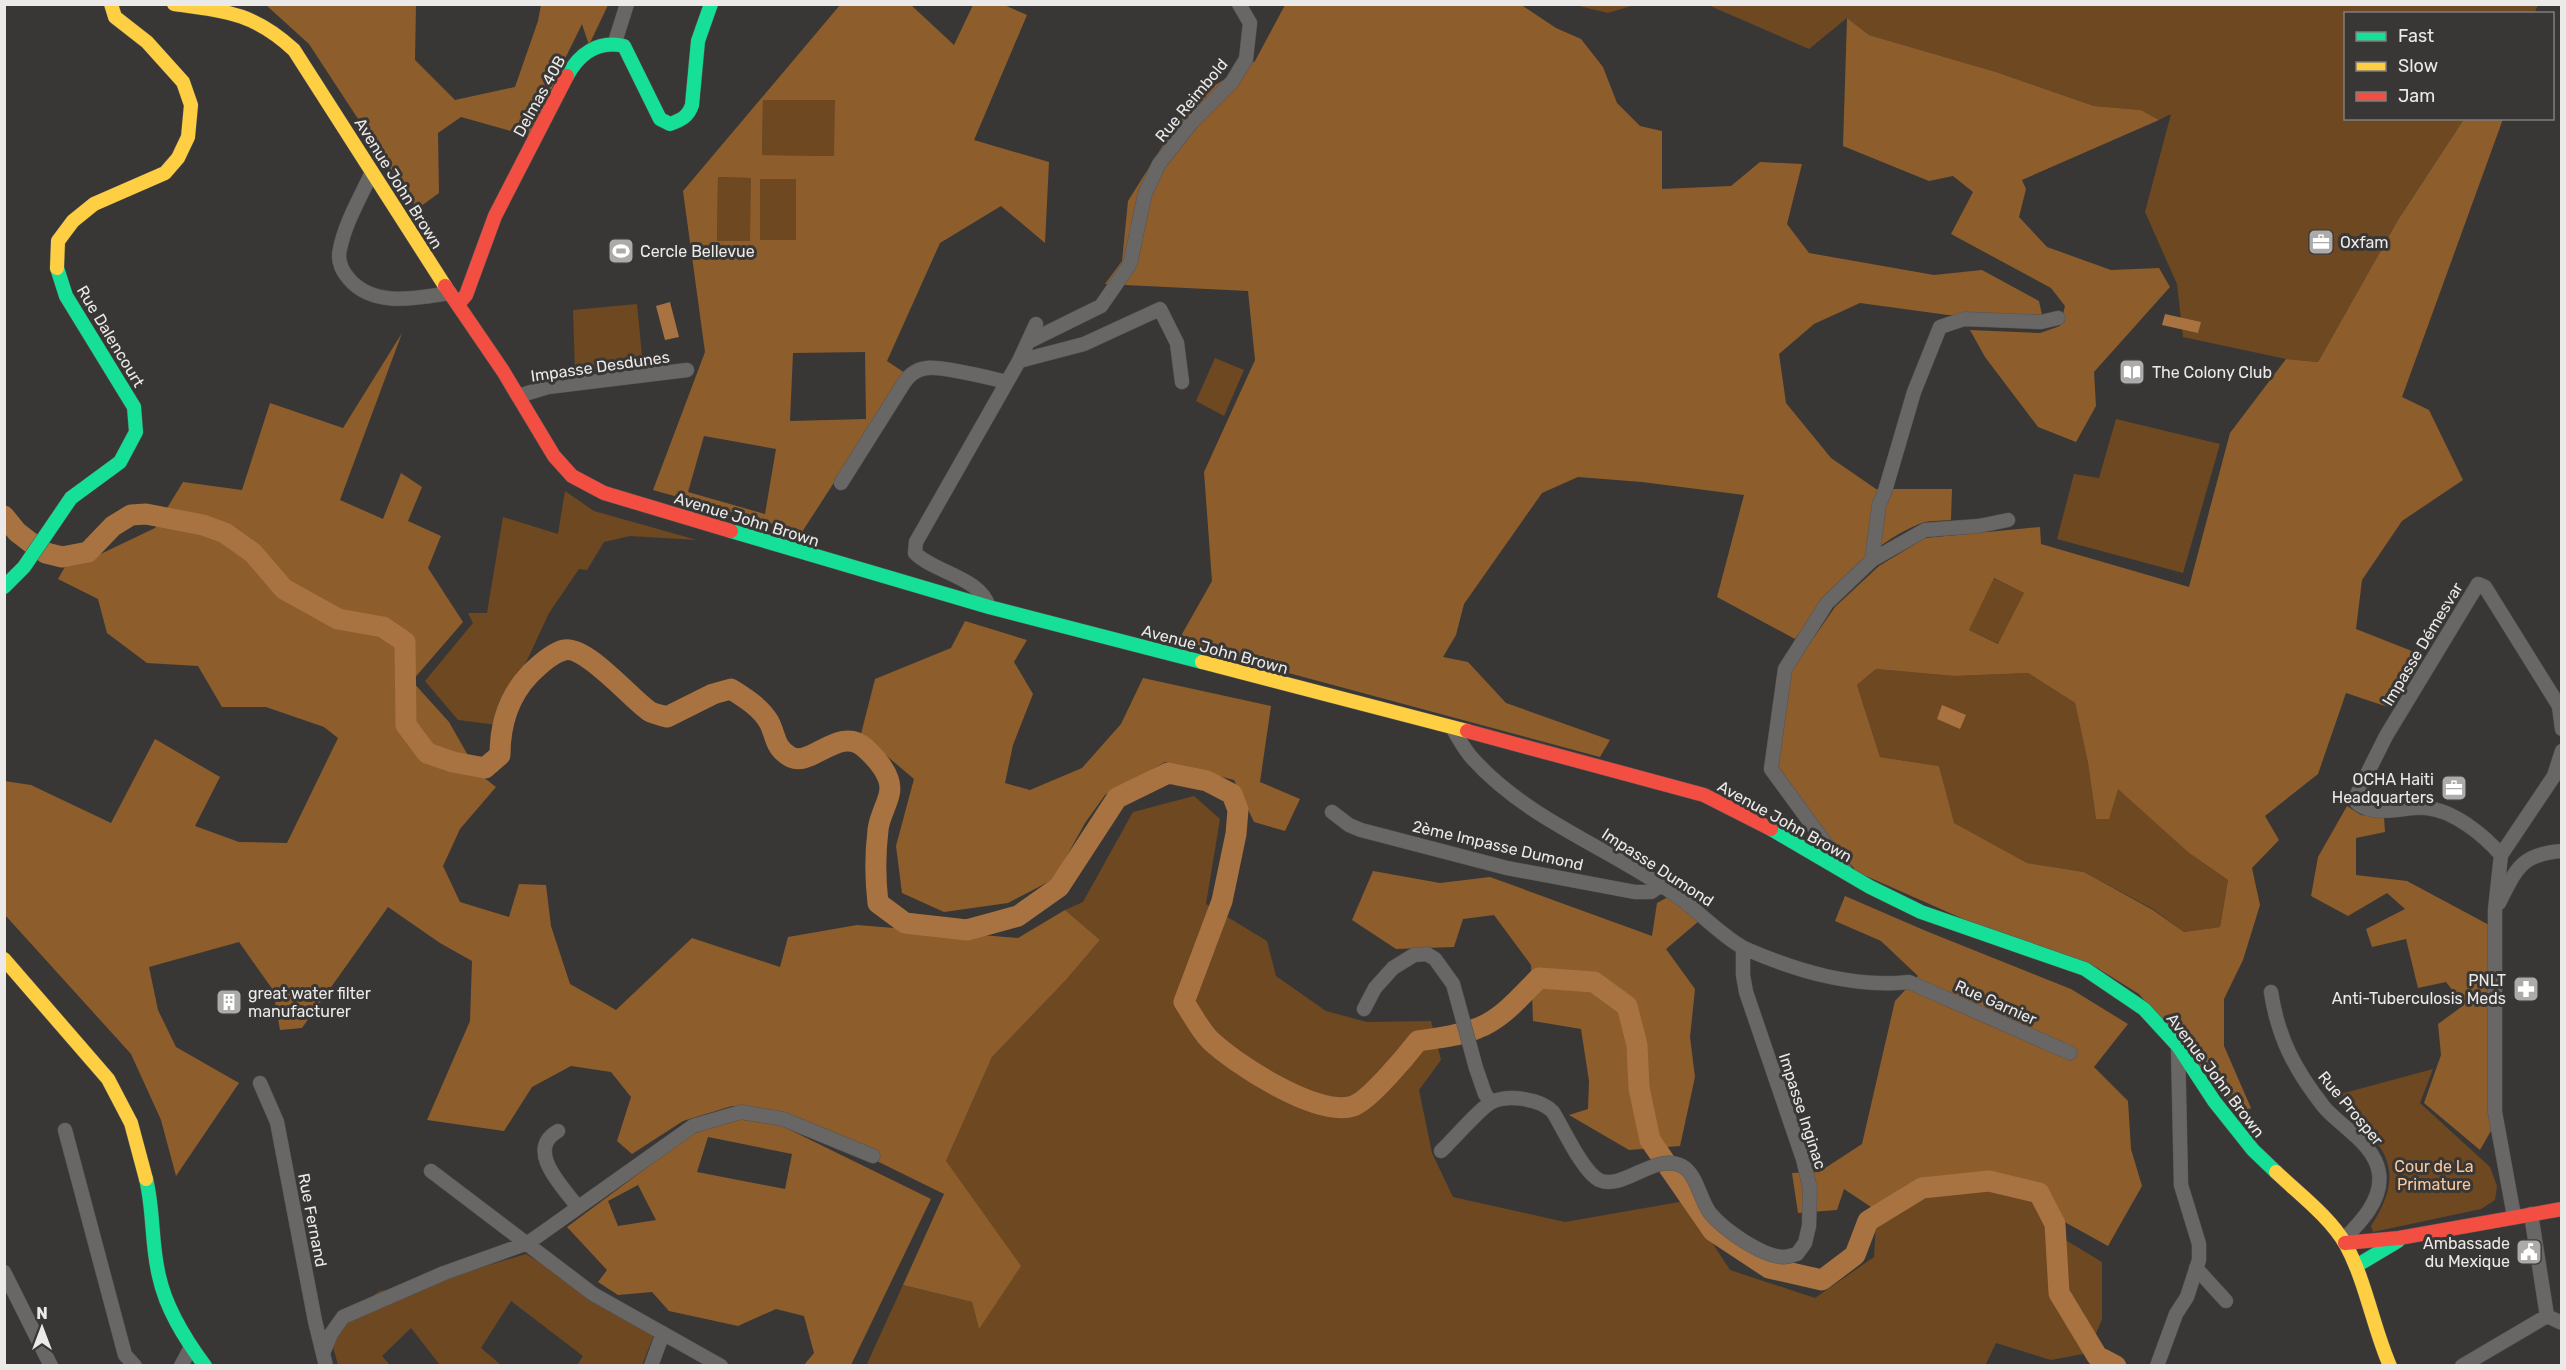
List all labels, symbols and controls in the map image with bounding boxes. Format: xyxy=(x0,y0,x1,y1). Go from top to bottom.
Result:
legend xyxy=(2344,12,2554,120)
text: Fast xyxy=(2398,25,2434,47)
street label: Delmas 40B xyxy=(509,52,570,140)
street label: Rue Reimbold xyxy=(1151,55,1232,146)
text: Slow xyxy=(2398,55,2438,77)
text: Jam xyxy=(2398,85,2435,107)
street label: Avenue John Brown xyxy=(351,114,447,252)
office icon: Oxfam xyxy=(2306,227,2336,257)
place label: Oxfam xyxy=(2340,233,2389,252)
sports icon: Cercle Bellevue xyxy=(606,236,636,266)
place label: Cercle Bellevue xyxy=(640,242,755,261)
street label: Rue Dalencourt xyxy=(73,282,148,391)
street label: Impasse Desdunes xyxy=(529,347,671,386)
library icon: The Colony Club xyxy=(2117,357,2147,387)
place label: The Colony Club xyxy=(2152,363,2272,382)
street label: Avenue John Brown xyxy=(672,488,822,551)
street label: Impasse Démesvar xyxy=(2378,579,2467,709)
street label: Avenue John Brown xyxy=(1140,621,1290,678)
place label: OCHA Haiti Headquarters xyxy=(2332,770,2434,807)
office icon: OCHA Haiti Headquarters xyxy=(2439,773,2469,803)
street label: Avenue John Brown xyxy=(1714,777,1855,866)
street label: 2ème Impasse Dumond xyxy=(1411,817,1585,874)
street label: Impasse Dumond xyxy=(1598,824,1717,911)
place label: PNLT Anti-Tuberculosis Meds xyxy=(2332,971,2506,1008)
pharmacy icon: PNLT Anti-Tuberculosis Meds xyxy=(2511,974,2541,1004)
street label: Rue Garnier xyxy=(1952,976,2040,1029)
place label: great water filter manufacturer xyxy=(248,984,371,1021)
building icon: great water filter manufacturer xyxy=(214,987,244,1017)
street label: Avenue John Brown xyxy=(2163,1009,2269,1141)
street label: Impasse Inginac xyxy=(1775,1051,1830,1172)
street label: Rue Prosper xyxy=(2314,1067,2387,1149)
park label: Cour de La Primature xyxy=(2394,1157,2474,1194)
street label: Rue Fernand xyxy=(294,1172,331,1269)
place label: Ambassade du Mexique xyxy=(2423,1234,2510,1271)
public building icon: Ambassade du Mexique xyxy=(2514,1237,2544,1267)
north arrow xyxy=(12,1298,72,1358)
text: N xyxy=(36,1304,48,1323)

